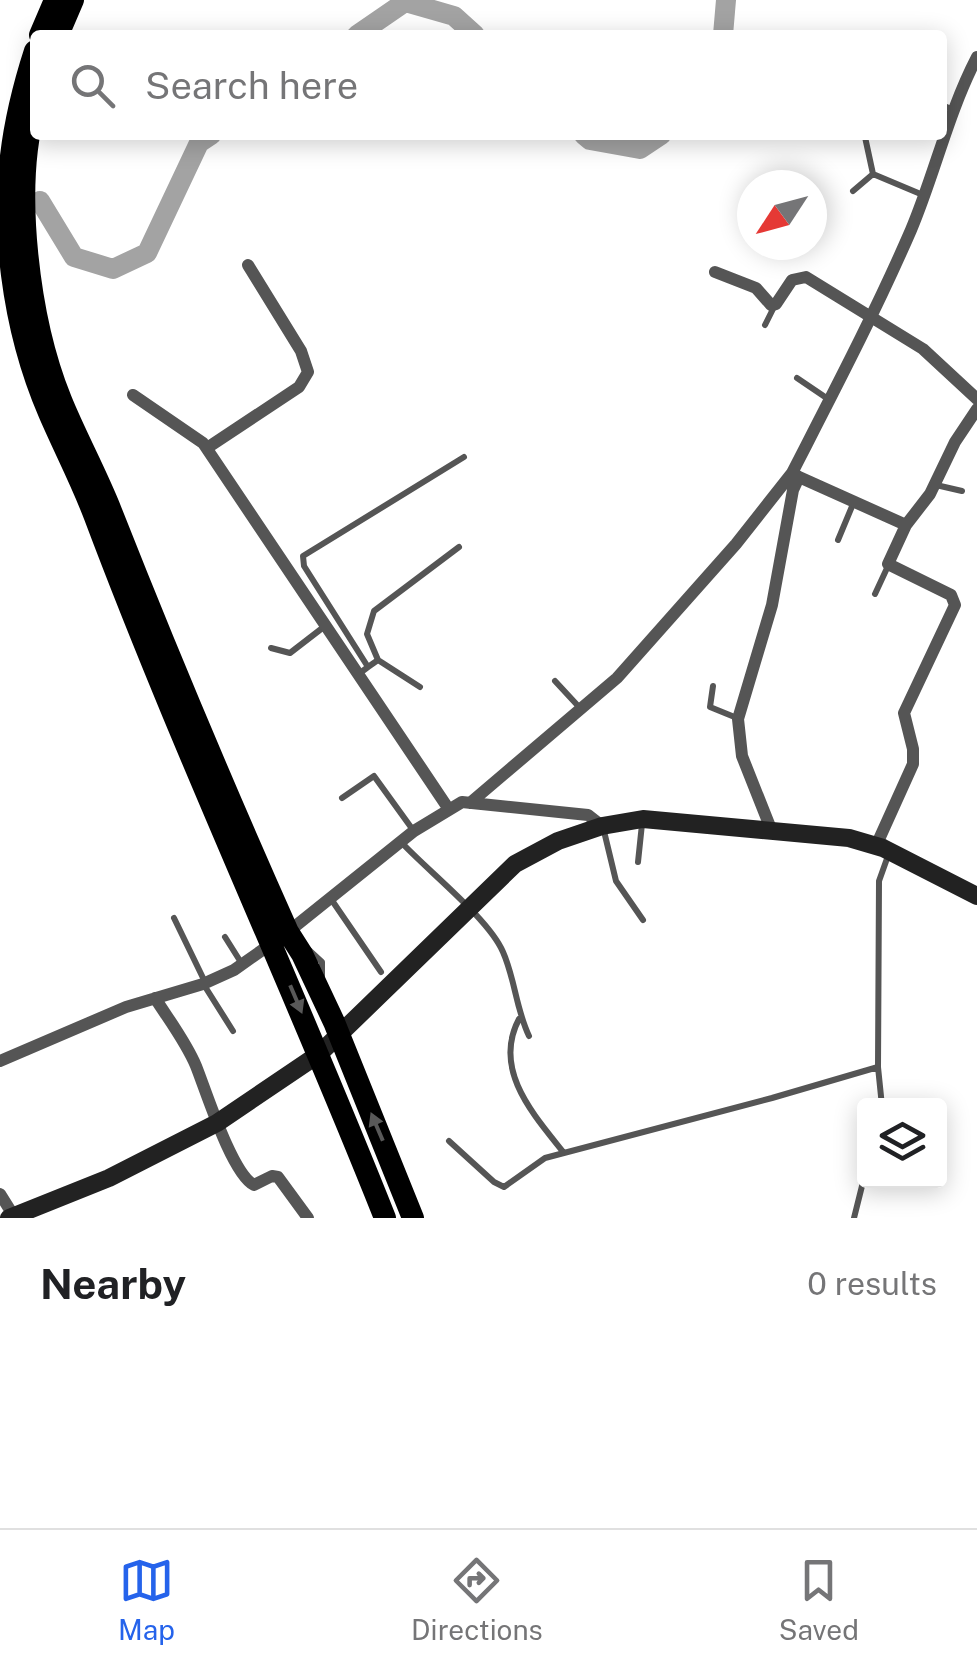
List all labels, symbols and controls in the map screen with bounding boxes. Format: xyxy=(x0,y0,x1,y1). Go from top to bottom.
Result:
search box xyxy=(30,30,947,140)
icon: search xyxy=(65,58,120,113)
text: Search here xyxy=(145,63,358,108)
north arrow xyxy=(737,170,827,260)
one-way arrow xyxy=(288,984,304,1014)
map controls xyxy=(857,1098,947,1188)
button: layers xyxy=(857,1098,947,1188)
one-way arrow xyxy=(369,1113,385,1142)
text: Nearby xyxy=(40,1259,186,1308)
text: 0 results xyxy=(807,1265,937,1302)
tab: Map xyxy=(118,1553,175,1646)
tab: Directions xyxy=(411,1553,543,1646)
tab: Saved xyxy=(779,1553,859,1646)

